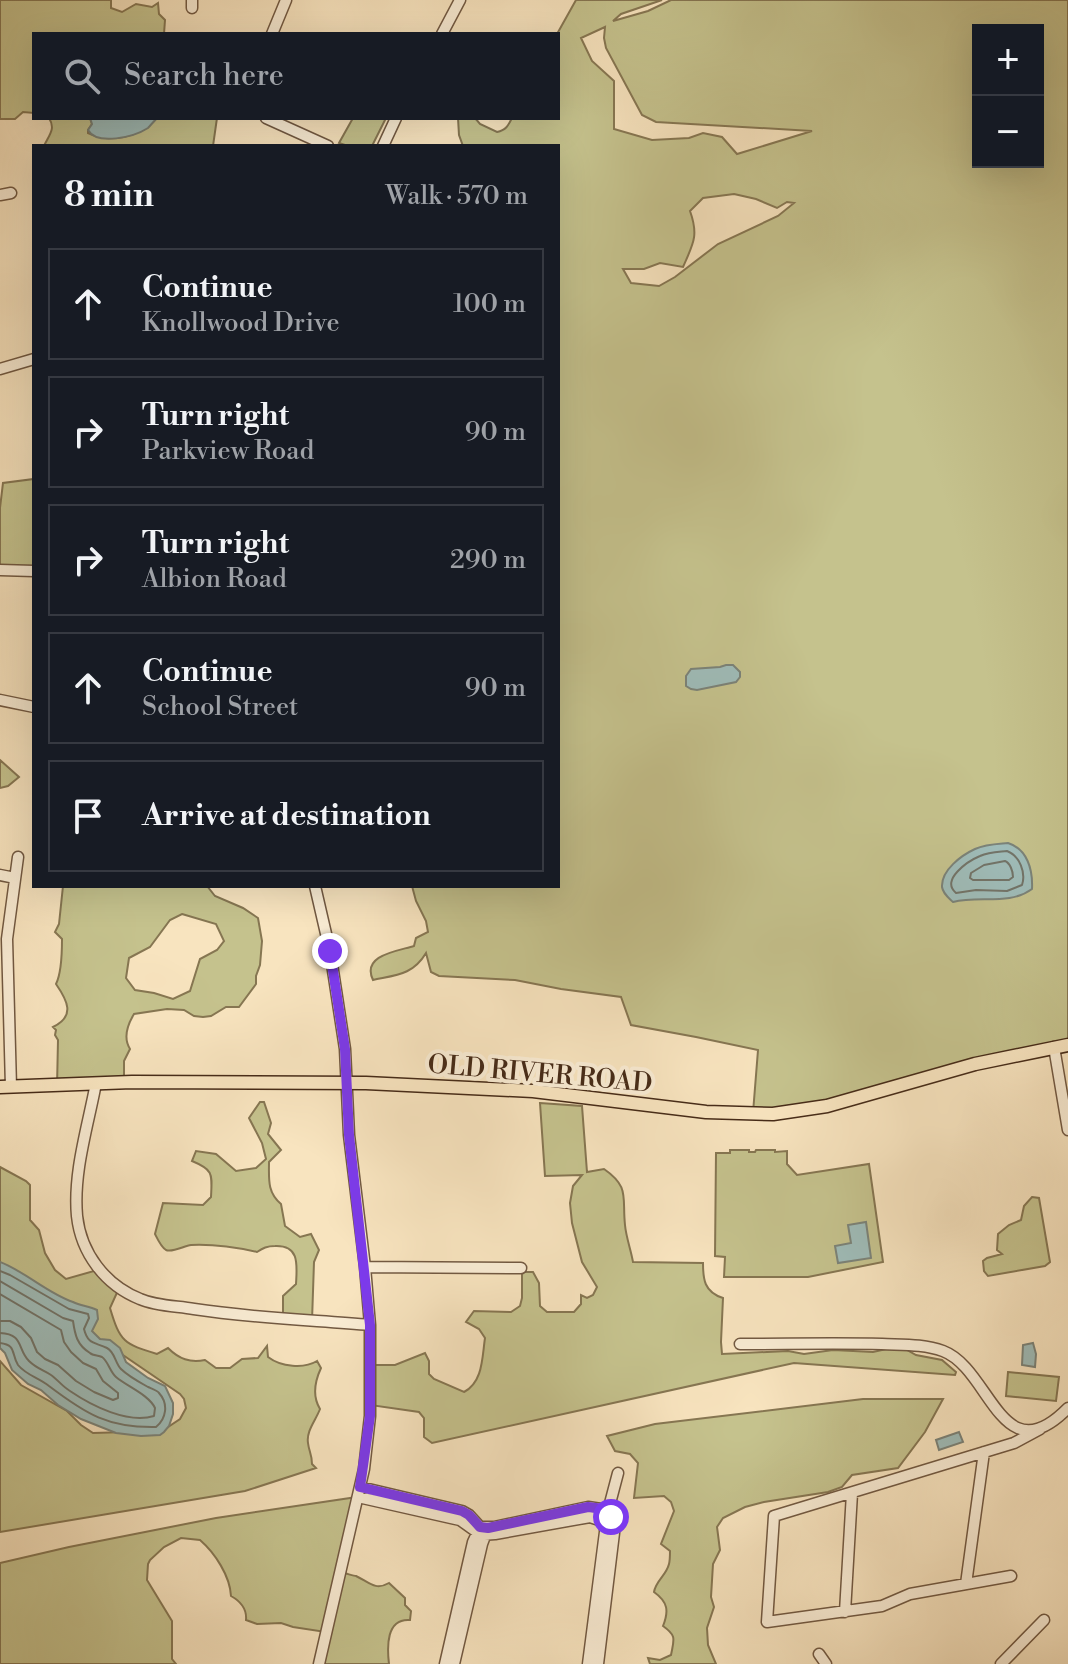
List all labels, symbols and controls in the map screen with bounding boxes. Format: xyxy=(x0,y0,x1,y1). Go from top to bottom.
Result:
map controls xyxy=(972,24,1044,168)
button: + xyxy=(972,24,1044,96)
search box xyxy=(32,32,560,120)
icon: search xyxy=(60,54,104,98)
text: Search here xyxy=(124,57,284,95)
button: − xyxy=(972,96,1044,168)
text: 8 min xyxy=(64,175,154,217)
text: Walk · 570 m xyxy=(385,180,528,212)
text: Continue xyxy=(142,269,273,307)
icon: ahead xyxy=(66,282,110,326)
text: 100 m xyxy=(453,288,526,320)
text: Knollwood Drive xyxy=(142,307,340,339)
text: Turn right xyxy=(142,397,289,435)
icon: right xyxy=(66,410,110,454)
text: 90 m xyxy=(465,416,526,448)
text: Parkview Road xyxy=(142,435,314,467)
text: Turn right xyxy=(142,525,289,563)
icon: right xyxy=(66,538,110,582)
text: 290 m xyxy=(450,544,526,576)
text: Albion Road xyxy=(142,563,287,595)
text: Continue xyxy=(142,653,273,691)
icon: ahead xyxy=(66,666,110,710)
text: 90 m xyxy=(465,672,526,704)
text: School Street xyxy=(142,691,298,723)
icon: arrive xyxy=(66,794,110,838)
text: Arrive at destination xyxy=(142,797,431,835)
route end xyxy=(312,933,348,969)
street label: OLD RIVER ROAD xyxy=(426,1048,654,1100)
route start xyxy=(593,1499,629,1535)

